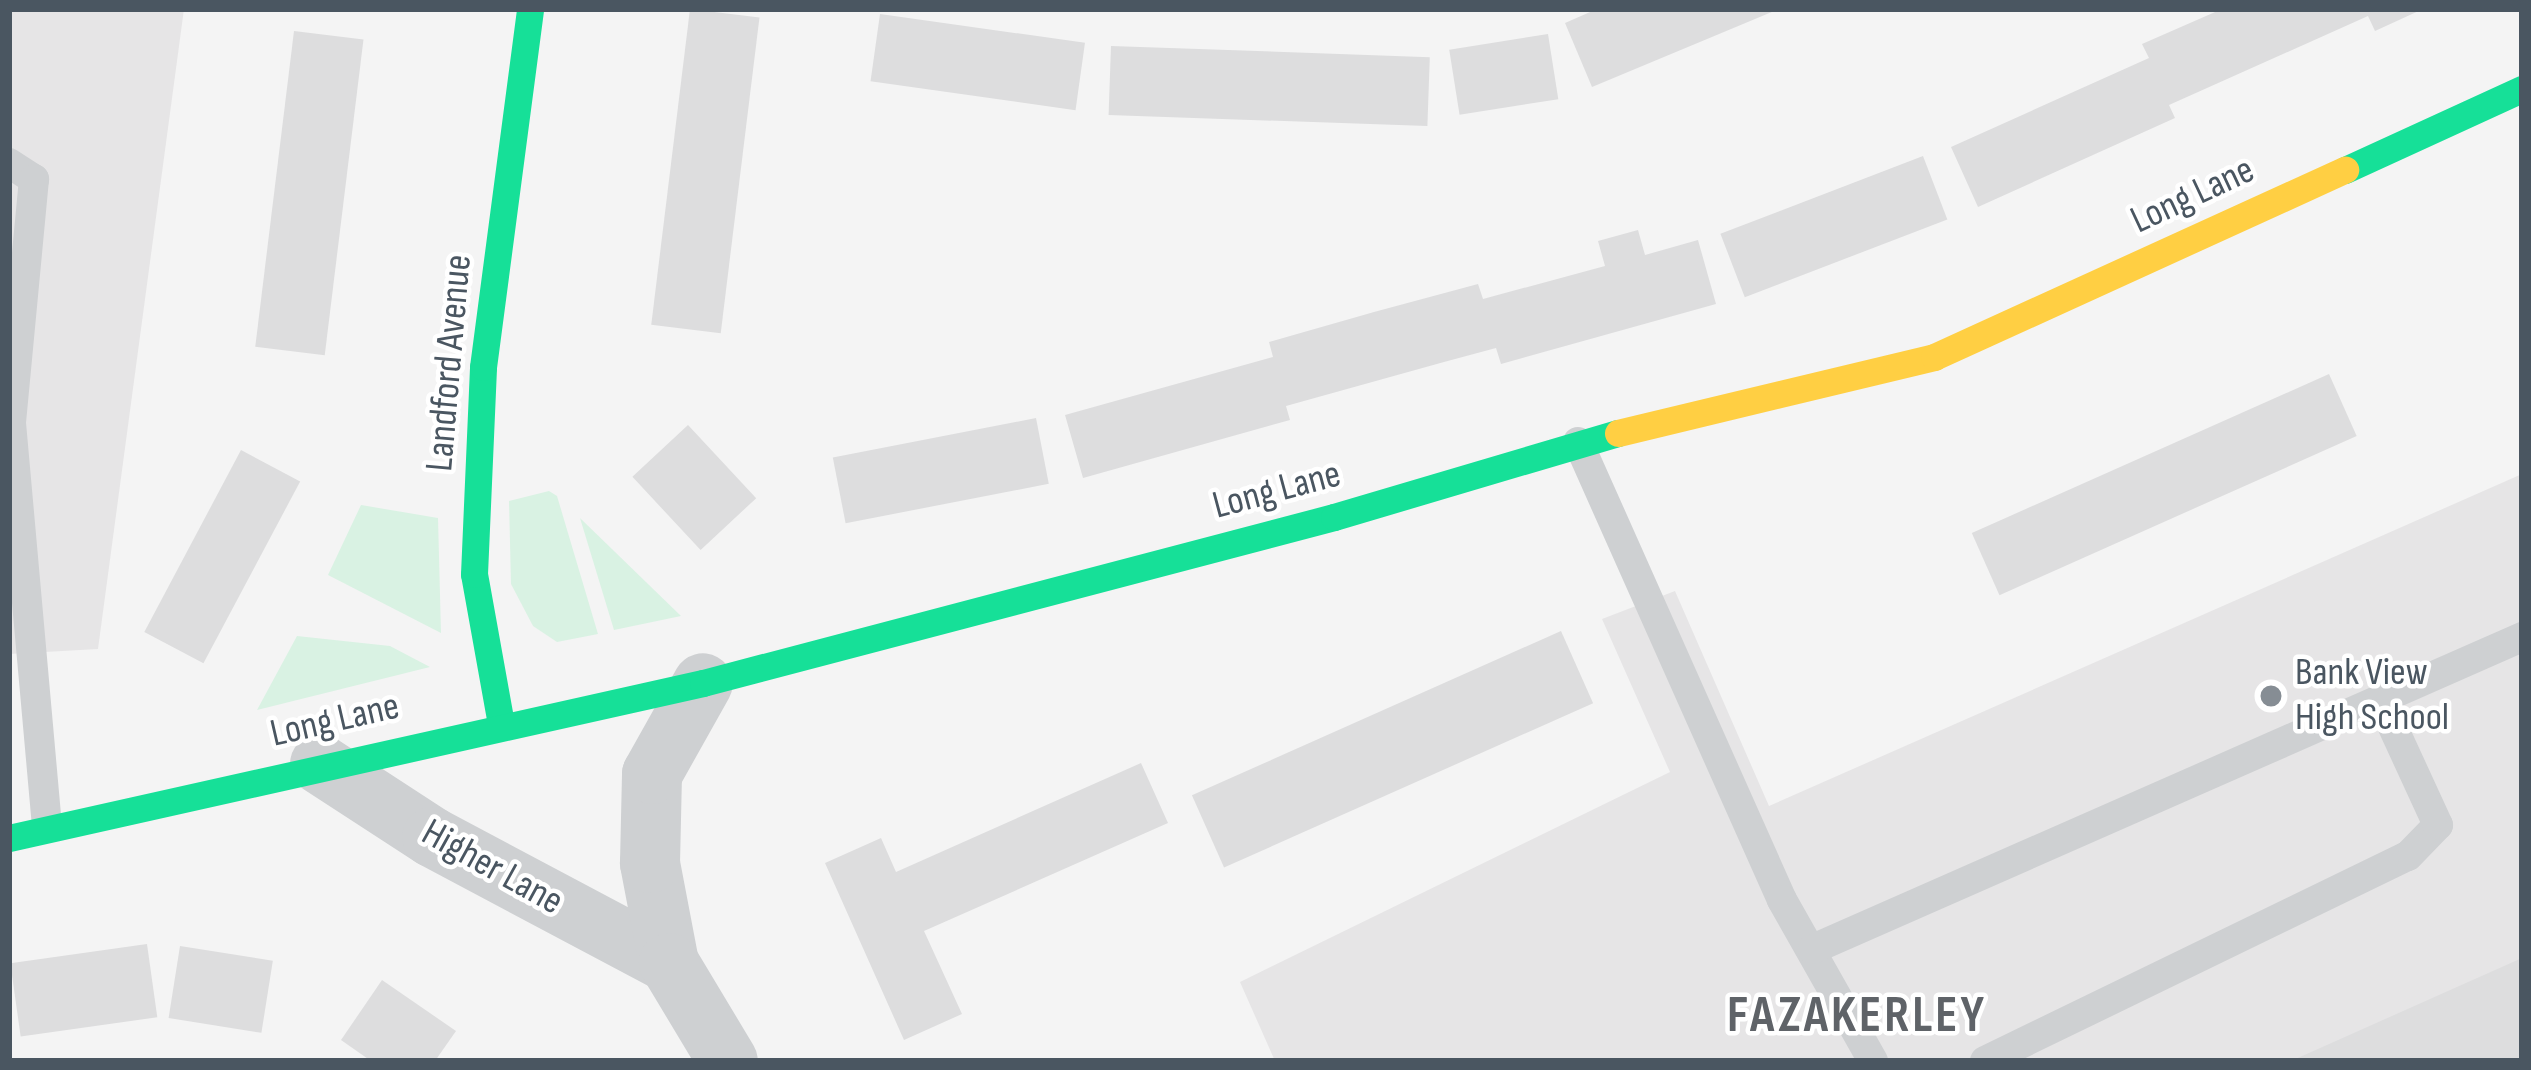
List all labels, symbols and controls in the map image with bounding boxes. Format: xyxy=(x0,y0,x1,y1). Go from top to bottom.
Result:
street label: Long Lane xyxy=(2124,147,2262,245)
street label: Landford Avenue xyxy=(417,253,483,473)
street label: Long Lane xyxy=(1208,452,1346,530)
place label: Bank View High School xyxy=(2295,651,2449,742)
marker: Bank View High School xyxy=(2258,683,2284,709)
street label: Long Lane xyxy=(266,684,404,758)
street label: Higher Lane xyxy=(413,810,571,926)
district label: FAZAKERLEY xyxy=(1727,985,1987,1047)

